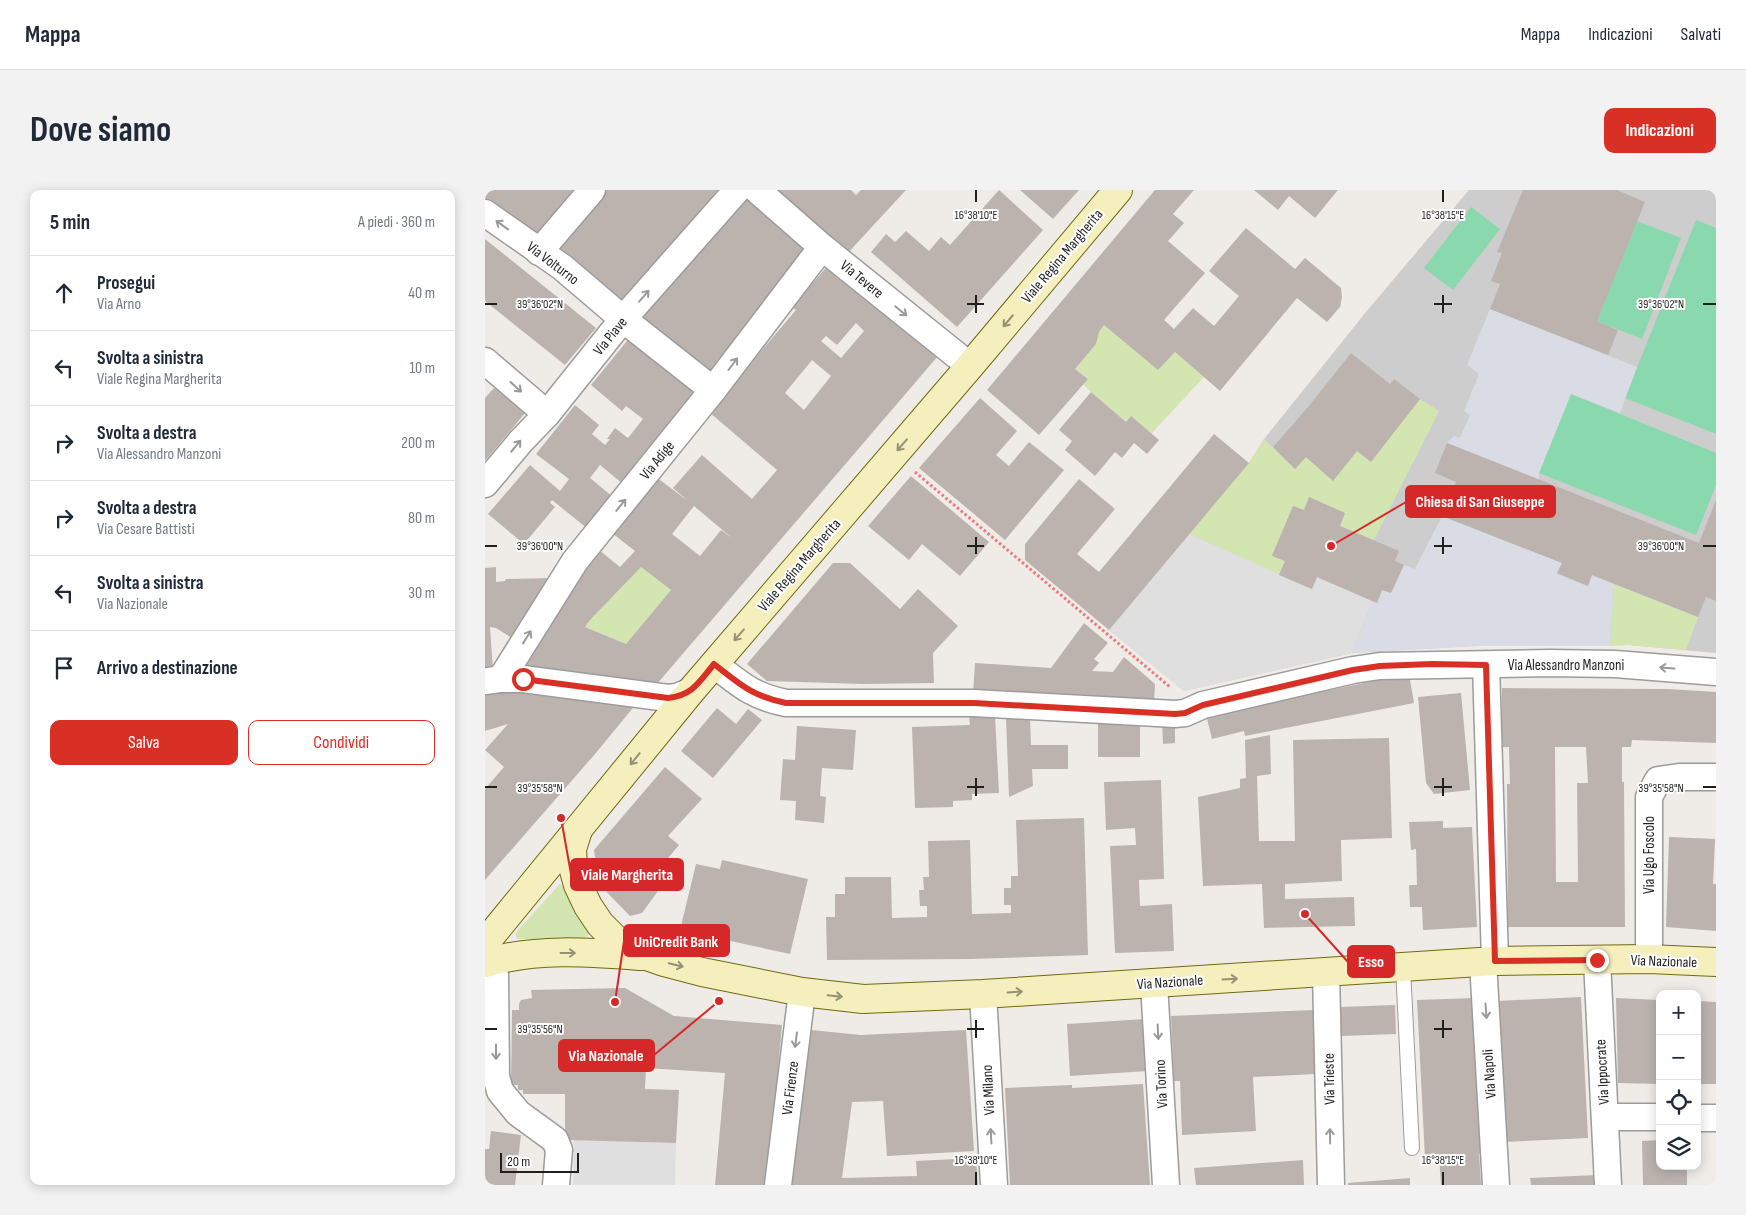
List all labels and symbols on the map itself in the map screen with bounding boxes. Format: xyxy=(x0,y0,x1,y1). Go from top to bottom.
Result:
street label: Viale Regina Margherita xyxy=(1017,205,1107,307)
text: 16°38'10"E xyxy=(954,208,998,223)
text: 16°38'15"E xyxy=(1422,208,1464,223)
one-way arrow xyxy=(495,220,509,230)
street label: Via Volturno xyxy=(523,238,583,289)
street label: Via Tevere xyxy=(836,256,887,303)
one-way arrow xyxy=(638,289,650,302)
text: 39°36'02"N xyxy=(517,297,563,312)
text: 39°36'02"N xyxy=(1638,297,1684,312)
one-way arrow xyxy=(894,305,907,316)
street label: Via Piave xyxy=(589,313,632,359)
one-way arrow xyxy=(1002,314,1013,327)
one-way arrow xyxy=(728,357,738,371)
one-way arrow xyxy=(510,381,523,393)
street label: Via Adige xyxy=(636,437,679,484)
one-way arrow xyxy=(896,438,908,451)
one-way arrow xyxy=(511,440,522,453)
callout: Chiesa di San Giuseppe xyxy=(1406,486,1555,517)
text: Chiesa di San Giuseppe xyxy=(1416,493,1545,512)
one-way arrow xyxy=(615,499,626,512)
street label: Viale Regina Margherita xyxy=(754,515,845,616)
text: 39°36'00"N xyxy=(517,539,563,554)
text: 39°36'00"N xyxy=(1638,539,1684,554)
one-way arrow xyxy=(734,628,745,641)
one-way arrow xyxy=(523,631,533,645)
street label: Via Alessandro Manzoni xyxy=(1508,656,1624,675)
one-way arrow xyxy=(1660,663,1676,672)
route start xyxy=(512,668,535,691)
one-way arrow xyxy=(630,752,641,765)
text: 39°35'58"N xyxy=(517,781,563,796)
text: 39°35'58"N xyxy=(1638,781,1684,796)
street label: Via Ugo Foscolo xyxy=(1640,816,1659,894)
callout: Viale Margherita xyxy=(571,859,683,890)
text: Viale Margherita xyxy=(581,866,673,885)
callout: UniCredit Bank xyxy=(624,925,729,956)
text: UniCredit Bank xyxy=(634,933,719,952)
callout: Esso xyxy=(1348,946,1394,977)
one-way arrow xyxy=(559,948,575,958)
route end xyxy=(1586,949,1609,972)
street label: Via Nazionale xyxy=(1630,951,1698,972)
text: Esso xyxy=(1358,953,1384,972)
one-way arrow xyxy=(667,961,683,971)
street label: Via Nazionale xyxy=(1136,971,1204,994)
one-way arrow xyxy=(1221,974,1237,983)
one-way arrow xyxy=(1007,987,1023,997)
one-way arrow xyxy=(827,991,843,1001)
one-way arrow xyxy=(1481,1003,1490,1019)
text: 39°35'56"N xyxy=(517,1022,563,1037)
one-way arrow xyxy=(1153,1024,1162,1040)
one-way arrow xyxy=(791,1032,801,1048)
street label: Via Ippocrate xyxy=(1591,1039,1614,1105)
callout: Via Nazionale xyxy=(559,1040,654,1071)
one-way arrow xyxy=(491,1044,501,1060)
text: Via Nazionale xyxy=(568,1047,644,1066)
street label: Via Napoli xyxy=(1478,1048,1501,1099)
street label: Via Trieste xyxy=(1320,1053,1339,1105)
street label: Via Torino xyxy=(1151,1059,1172,1109)
street label: Via Firenze xyxy=(778,1060,803,1116)
street label: Via Milano xyxy=(978,1064,999,1116)
one-way arrow xyxy=(986,1129,995,1145)
one-way arrow xyxy=(1325,1129,1334,1145)
scale bar xyxy=(500,1150,579,1173)
text: 16°38'10"E xyxy=(954,1153,998,1168)
text: 16°38'15"E xyxy=(1422,1153,1464,1168)

